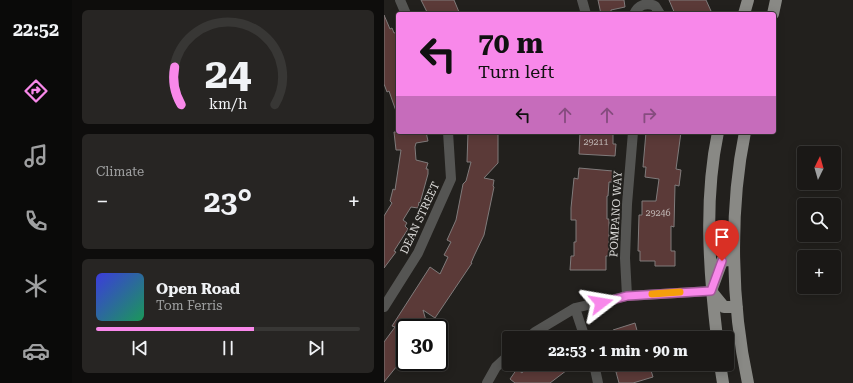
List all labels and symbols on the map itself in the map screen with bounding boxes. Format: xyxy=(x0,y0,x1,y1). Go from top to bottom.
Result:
house number: 29211 xyxy=(583,137,609,147)
north arrow xyxy=(797,146,841,190)
street label: POMPANO WAY xyxy=(607,170,625,258)
street label: DEAN STREET xyxy=(398,180,442,256)
house number: 29246 xyxy=(645,208,671,218)
pin xyxy=(705,220,739,261)
position arrow xyxy=(580,282,622,324)
speed limit sign: 30 xyxy=(396,319,448,371)

